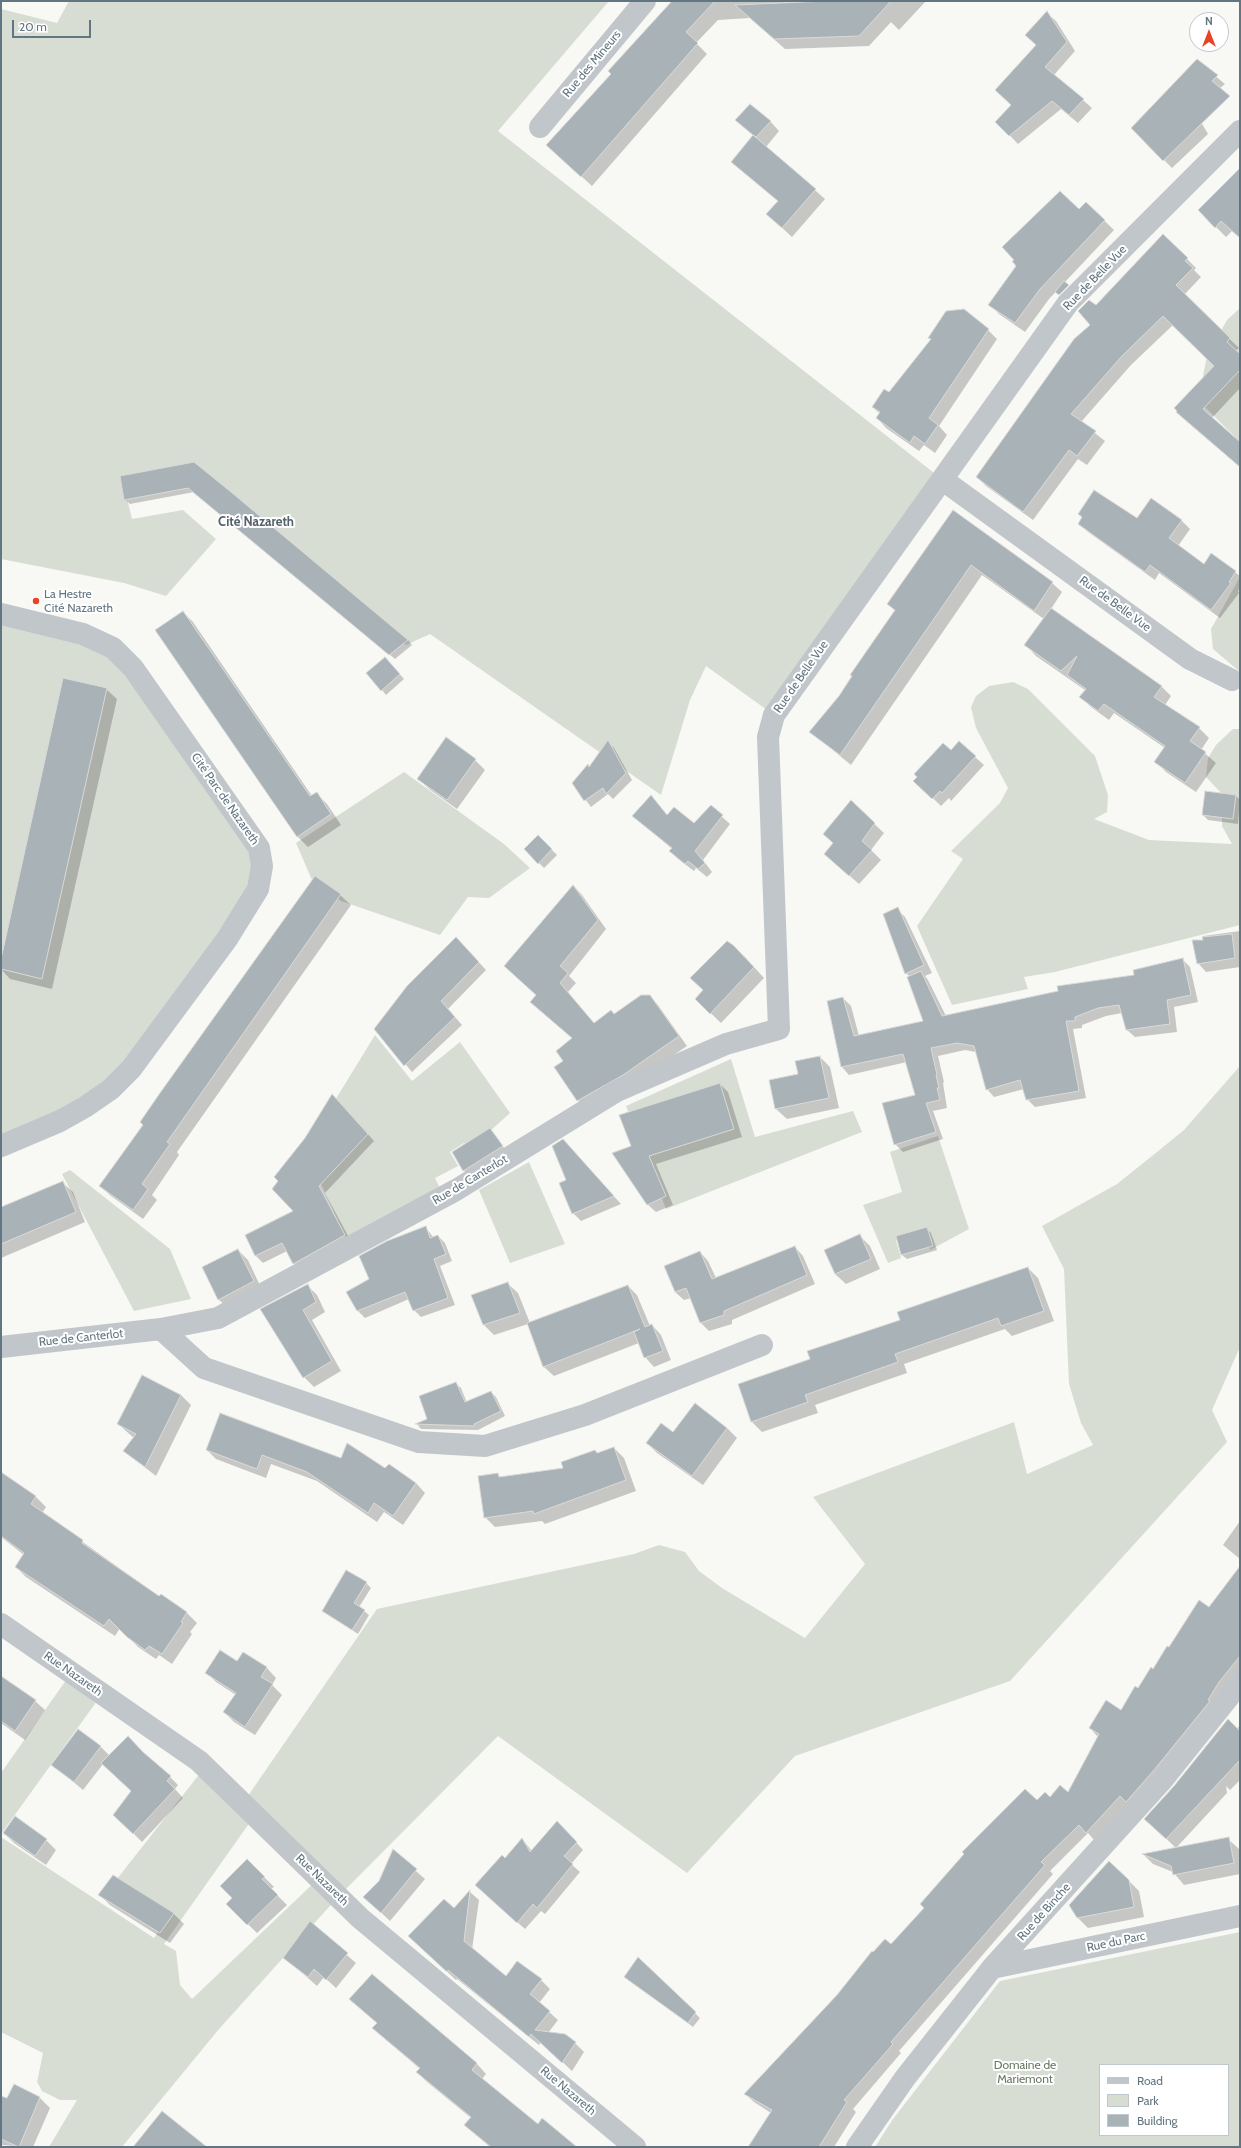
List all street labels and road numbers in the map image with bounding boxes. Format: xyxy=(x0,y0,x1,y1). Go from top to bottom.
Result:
street label: Rue des Mineurs xyxy=(560,28,624,100)
street label: Rue de Belle Vue xyxy=(1060,242,1130,314)
street label: Rue de Belle Vue xyxy=(1076,573,1154,635)
street label: Rue de Belle Vue xyxy=(771,638,831,716)
street label: Cité Parc de Nazareth xyxy=(188,750,262,848)
street label: Rue de Canterlot xyxy=(430,1152,510,1208)
street label: Rue de Canterlot xyxy=(38,1326,124,1350)
street label: Rue Nazareth xyxy=(41,1649,105,1699)
street label: Rue Nazareth xyxy=(293,1851,351,1909)
street label: Rue de Binche xyxy=(1015,1880,1073,1944)
street label: Rue du Parc xyxy=(1085,1929,1147,1955)
street label: Rue Nazareth xyxy=(537,2064,599,2118)

